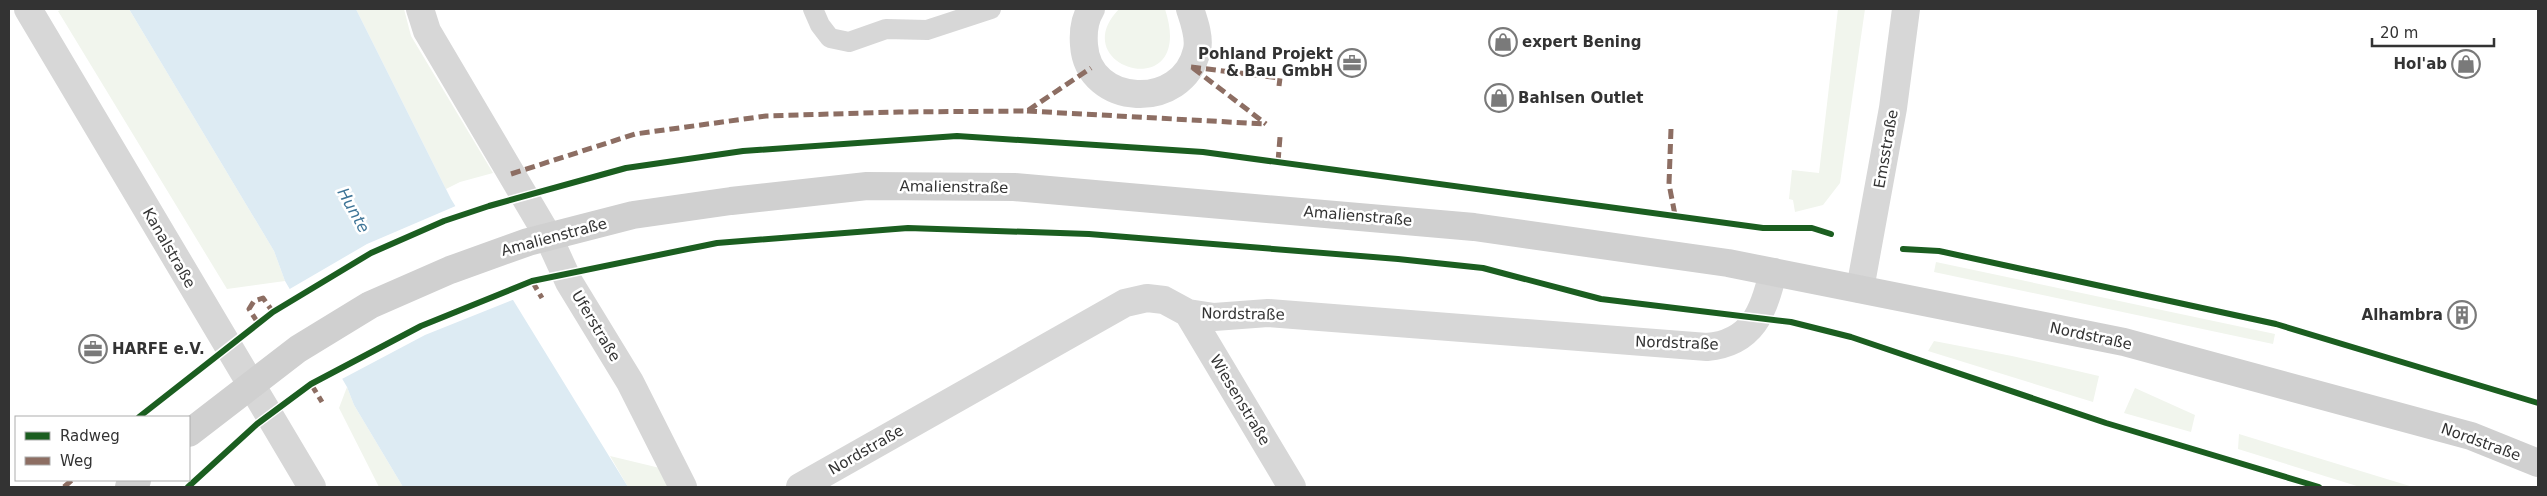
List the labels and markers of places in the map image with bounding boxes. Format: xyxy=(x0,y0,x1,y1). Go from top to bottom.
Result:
shop icon: expert Bening xyxy=(1488,27,1518,57)
place label: expert Bening xyxy=(1522,33,1641,51)
place label: Pohland Projekt & Bau GmbH xyxy=(1198,45,1333,80)
office icon: Pohland Projekt & Bau GmbH xyxy=(1337,48,1367,78)
shop icon: Hol'ab xyxy=(2451,49,2481,79)
place label: Hol'ab xyxy=(2394,55,2447,73)
shop icon: Bahlsen Outlet xyxy=(1484,83,1514,113)
place label: Bahlsen Outlet xyxy=(1518,89,1643,107)
building icon: Alhambra xyxy=(2447,300,2477,330)
place label: Alhambra xyxy=(2362,306,2443,324)
office icon: HARFE e.V. xyxy=(78,334,108,364)
place label: HARFE e.V. xyxy=(112,340,205,358)

